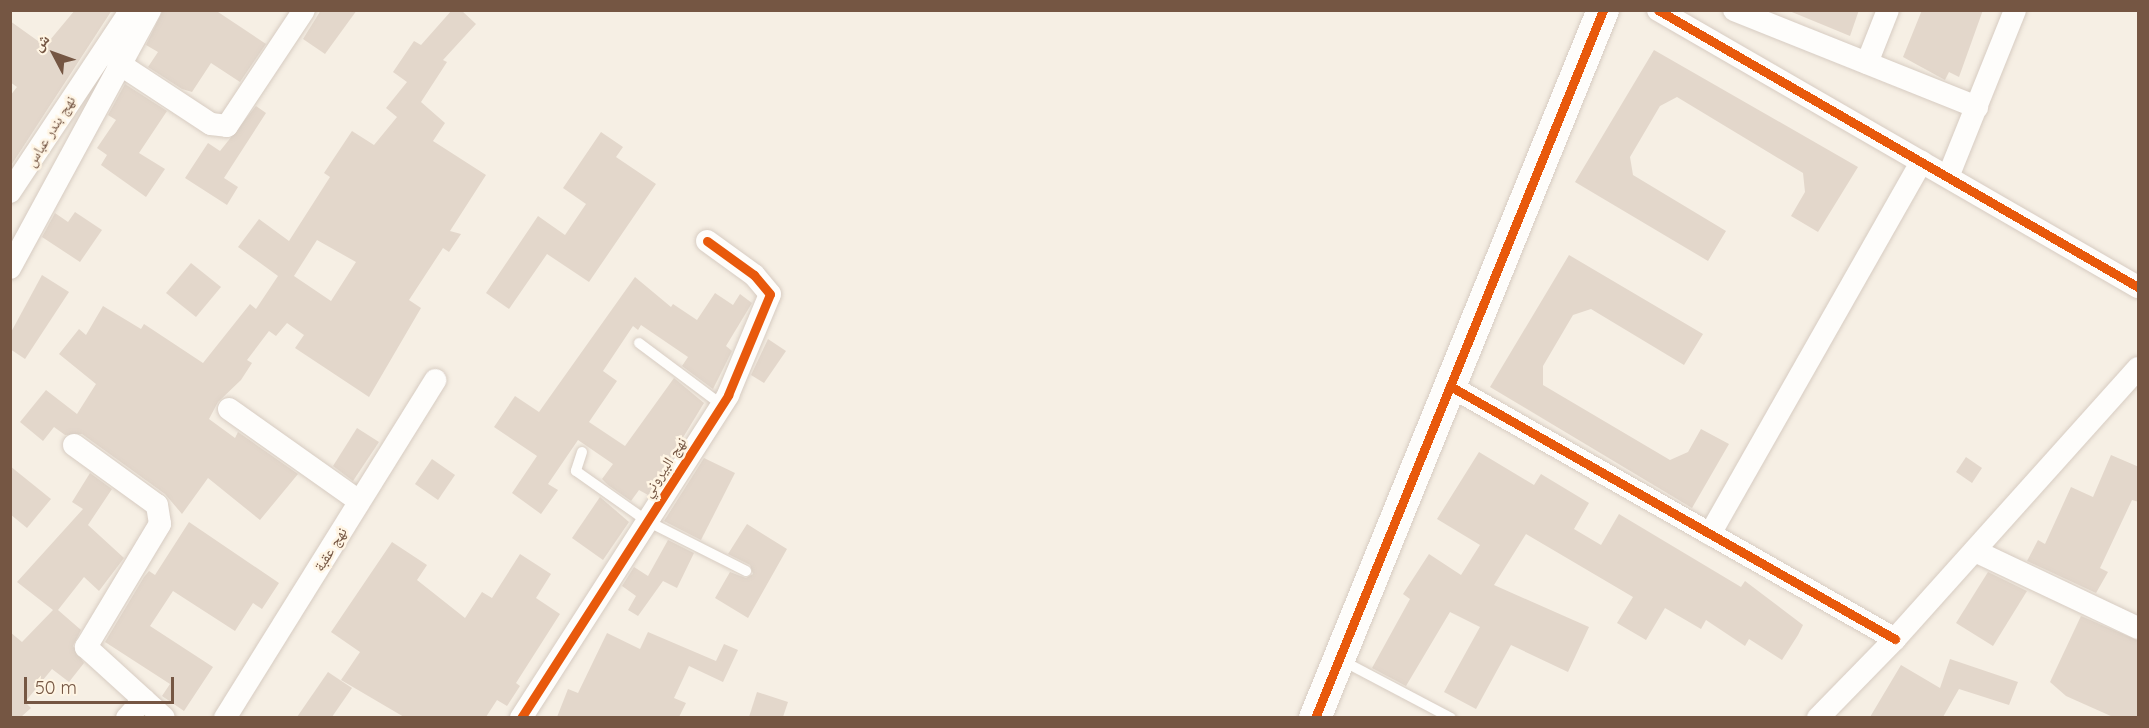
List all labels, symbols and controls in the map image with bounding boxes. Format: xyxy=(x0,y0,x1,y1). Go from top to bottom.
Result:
north arrow xyxy=(24,24,84,84)
text: ش xyxy=(27,29,54,55)
street label: نهج بندر عباس xyxy=(21,92,79,170)
street label: نهج البيروني xyxy=(638,434,690,500)
street label: نهج عقبة xyxy=(310,524,350,574)
scale bar xyxy=(27,665,177,703)
text: 50 m xyxy=(35,676,77,699)

